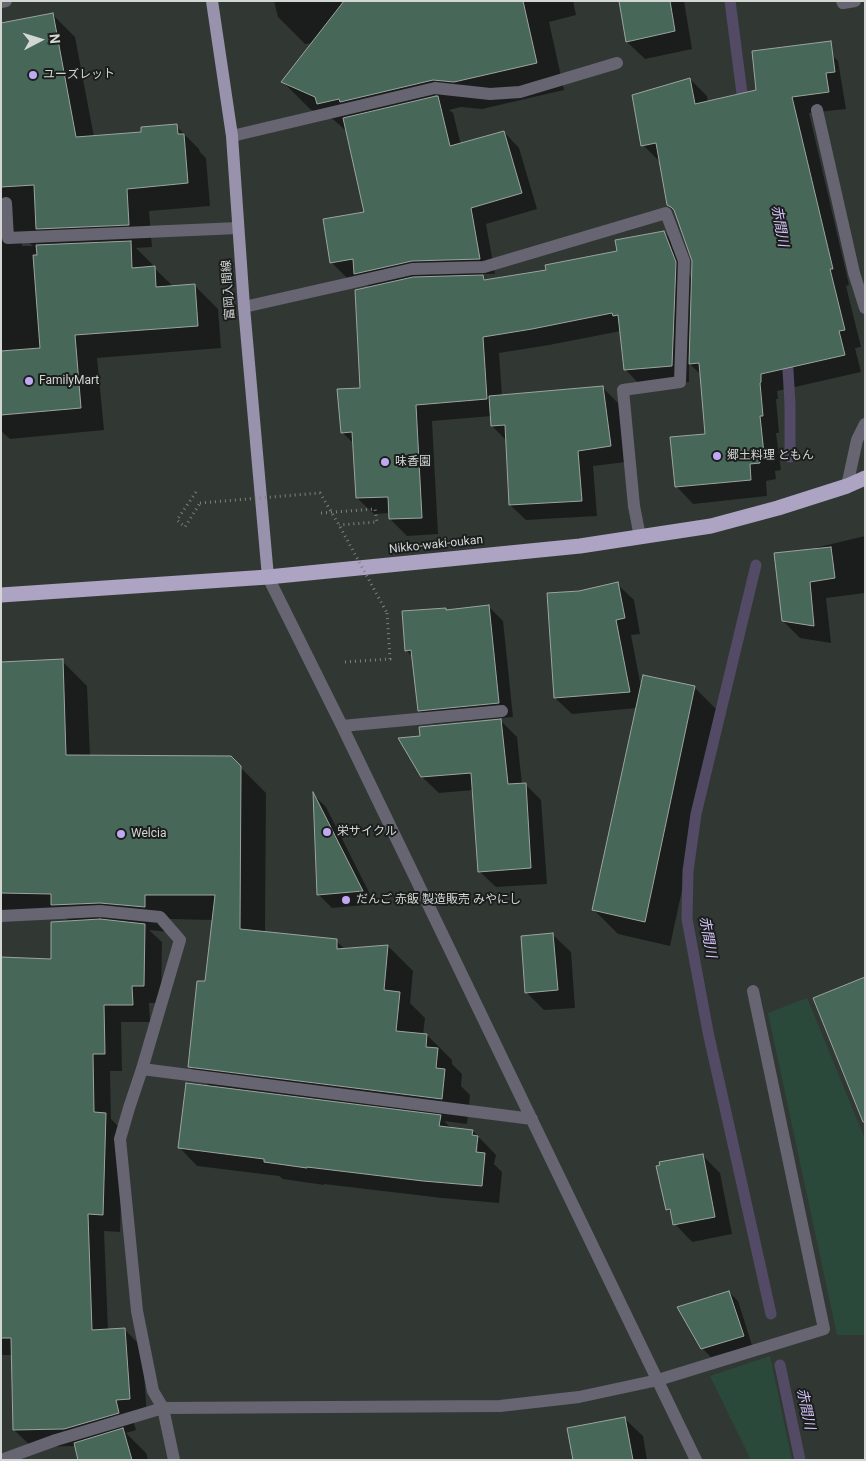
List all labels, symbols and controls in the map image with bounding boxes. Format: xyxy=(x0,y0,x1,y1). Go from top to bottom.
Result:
north arrow xyxy=(15,15,65,65)
text: N xyxy=(47,33,63,44)
place label: ユーズレット xyxy=(43,68,115,82)
marker: ユーズレット xyxy=(27,69,39,81)
water label: 赤間川 xyxy=(767,204,791,248)
street label: 富岡入間線 xyxy=(220,260,238,320)
place label: FamilyMart xyxy=(39,374,99,388)
marker: FamilyMart xyxy=(23,375,35,387)
place label: 郷土料理 ともん xyxy=(727,449,814,463)
marker: 郷土料理 ともん xyxy=(711,450,723,462)
place label: 味香園 xyxy=(395,455,431,469)
marker: 味香園 xyxy=(379,456,391,468)
street label: Nikko-waki-oukan xyxy=(388,533,484,557)
place label: 栄サイクル xyxy=(337,825,397,839)
marker: 栄サイクル xyxy=(321,826,333,838)
place label: Welcia xyxy=(131,827,166,841)
marker: Welcia xyxy=(115,828,127,840)
place label: だんご 赤飯 製造販売 みやにし xyxy=(356,893,521,907)
marker: だんご 赤飯 製造販売 みやにし xyxy=(340,894,352,906)
water label: 赤間川 xyxy=(695,915,719,959)
water label: 赤間川 xyxy=(792,1387,818,1431)

